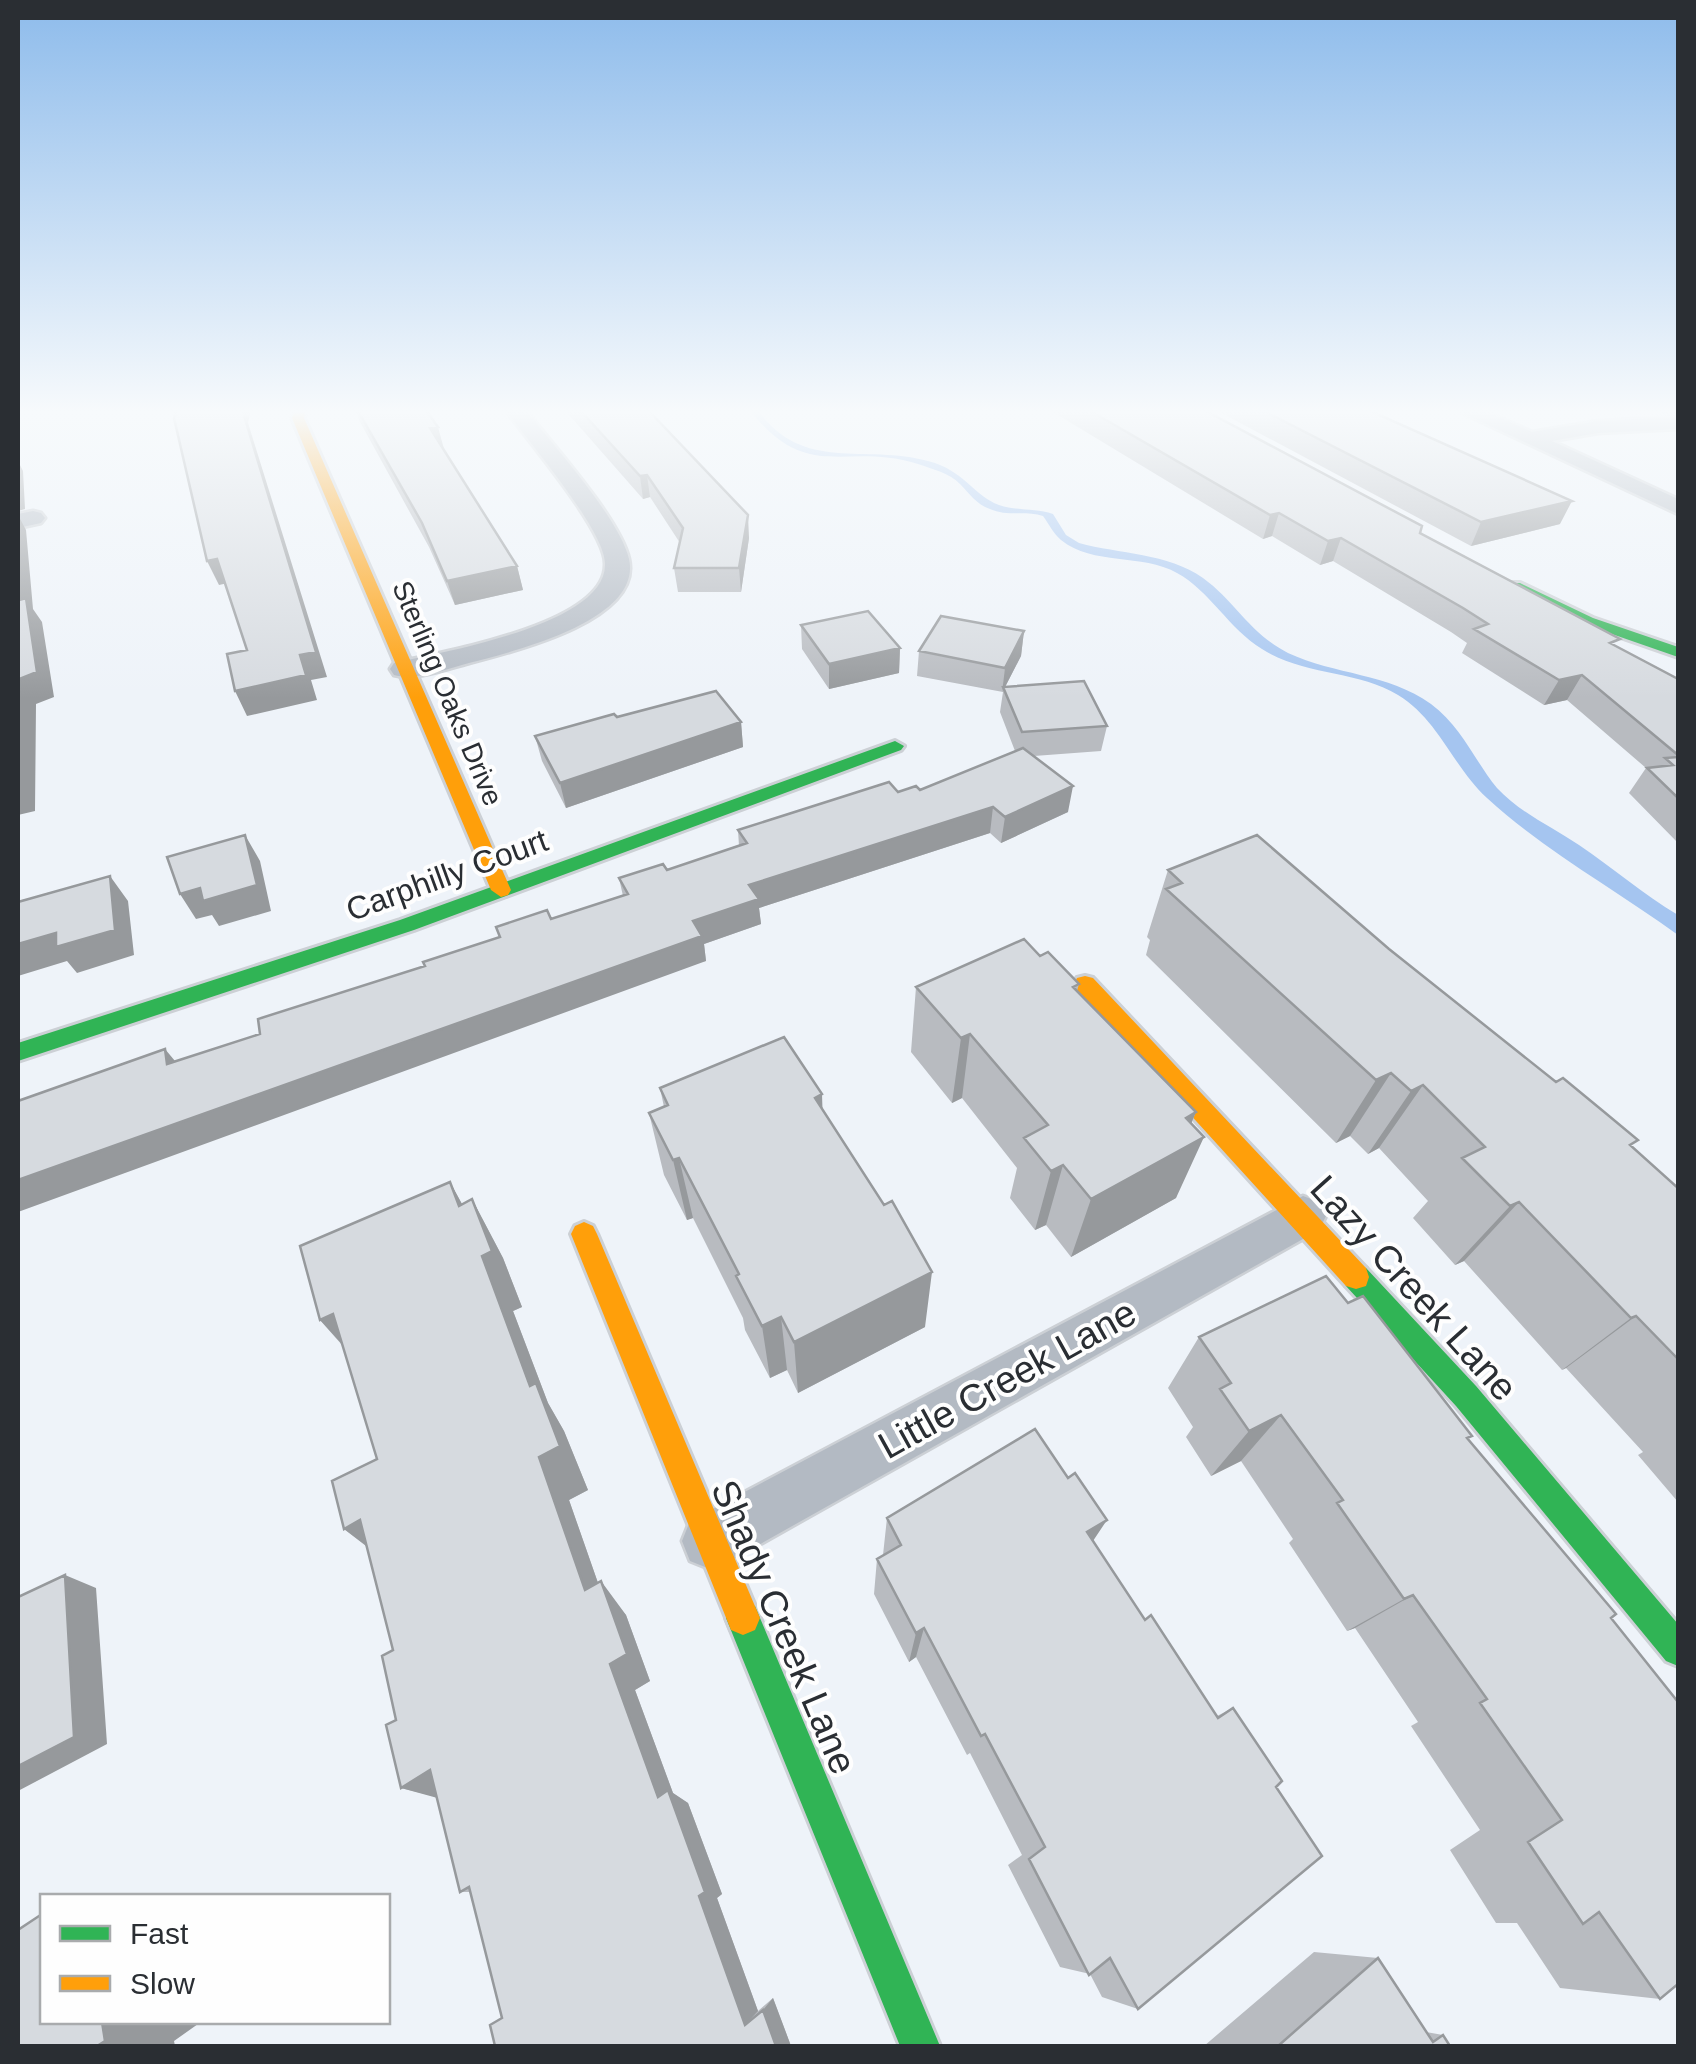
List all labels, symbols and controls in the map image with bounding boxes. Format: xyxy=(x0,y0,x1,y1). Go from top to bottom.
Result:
street label: Sterling Oaks Drive xyxy=(386,576,509,810)
street label: Carphilly Court xyxy=(341,822,553,928)
street label: Lazy Creek Lane xyxy=(1302,1167,1526,1409)
street label: Little Creek Lane xyxy=(871,1291,1143,1467)
street label: Shady Creek Lane xyxy=(703,1474,865,1780)
legend xyxy=(40,1894,390,2024)
text: Fast xyxy=(130,1917,189,1950)
text: Slow xyxy=(130,1967,195,2000)

